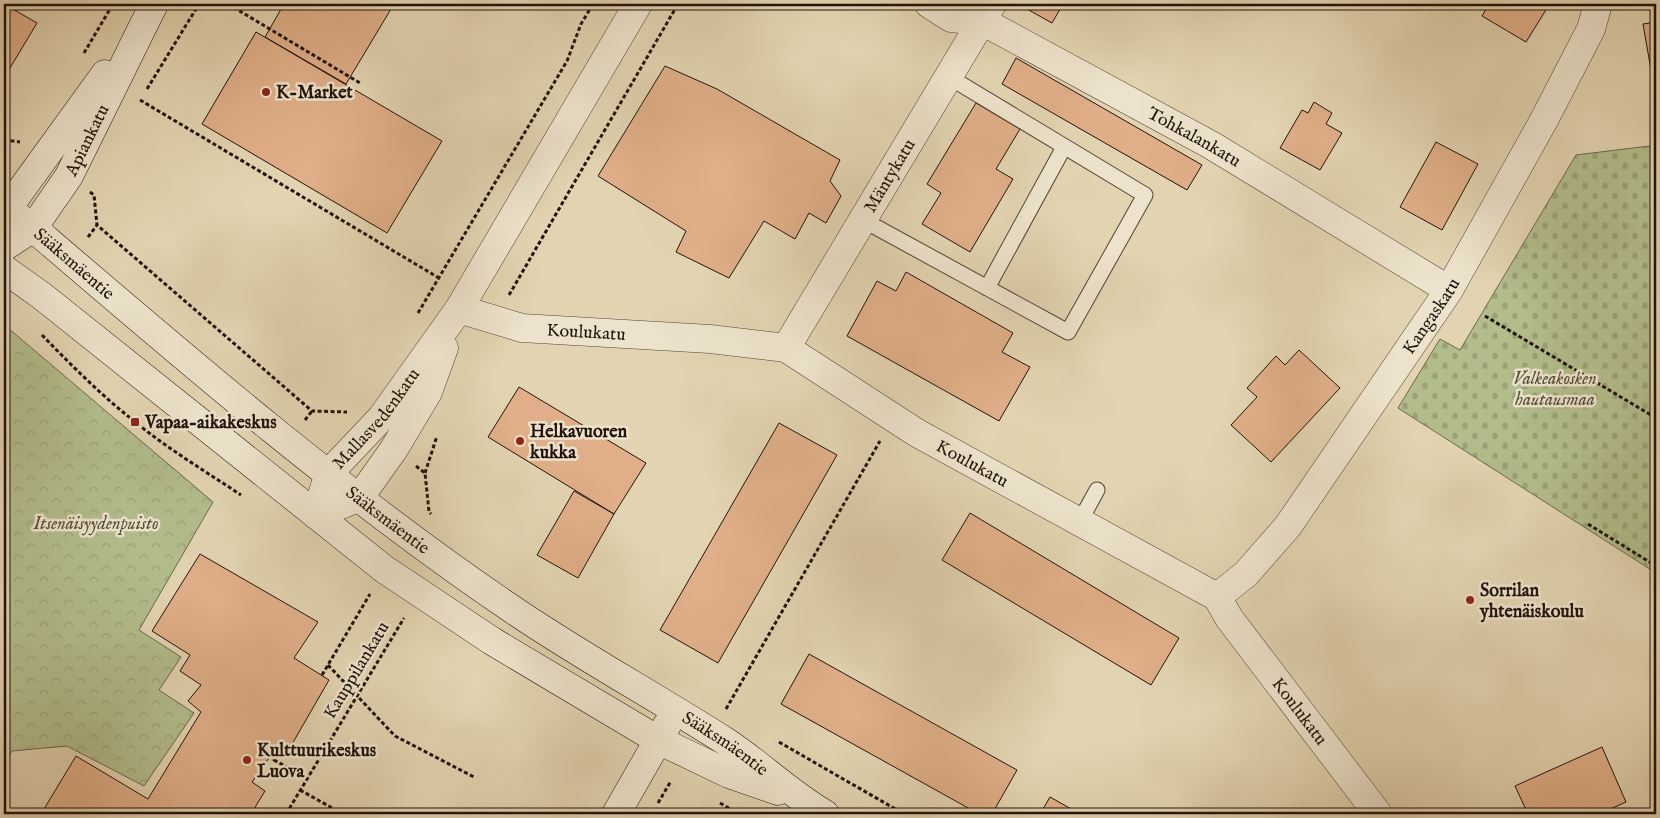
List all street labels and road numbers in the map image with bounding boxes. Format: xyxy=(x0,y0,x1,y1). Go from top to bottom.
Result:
street label: Apiankatu xyxy=(60,101,115,181)
street label: Tohkalankatu xyxy=(1143,103,1244,173)
street label: Mäntykatu xyxy=(860,135,921,217)
street label: Sääksmäentie xyxy=(28,224,119,306)
street label: Kangaskatu xyxy=(1398,275,1466,359)
street label: Koulukatu xyxy=(546,319,626,347)
street label: Mallasvedenkatu xyxy=(328,364,426,475)
street label: Koulukatu xyxy=(932,436,1012,494)
street label: Sääksmäentie xyxy=(340,482,434,560)
street label: Kauppilankatu xyxy=(319,618,395,724)
street label: Koulukatu xyxy=(1266,674,1332,751)
street label: Sääksmäentie xyxy=(677,707,772,782)

